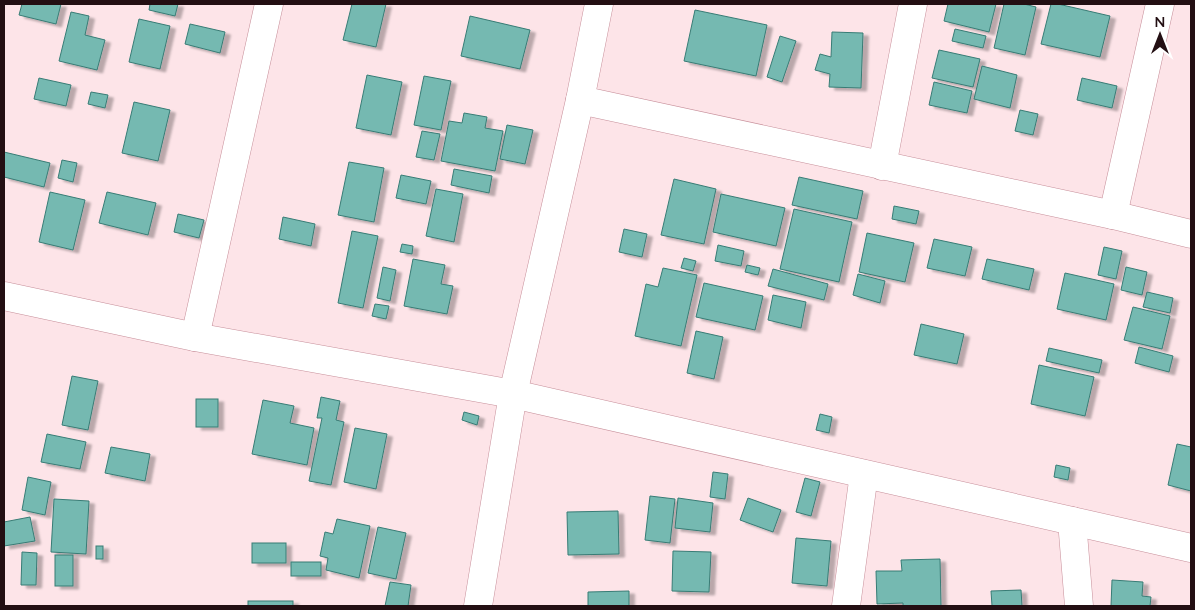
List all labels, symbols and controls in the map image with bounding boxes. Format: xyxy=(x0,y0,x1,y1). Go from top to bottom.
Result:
north arrow xyxy=(1135,10,1185,60)
text: N xyxy=(1155,13,1165,30)

